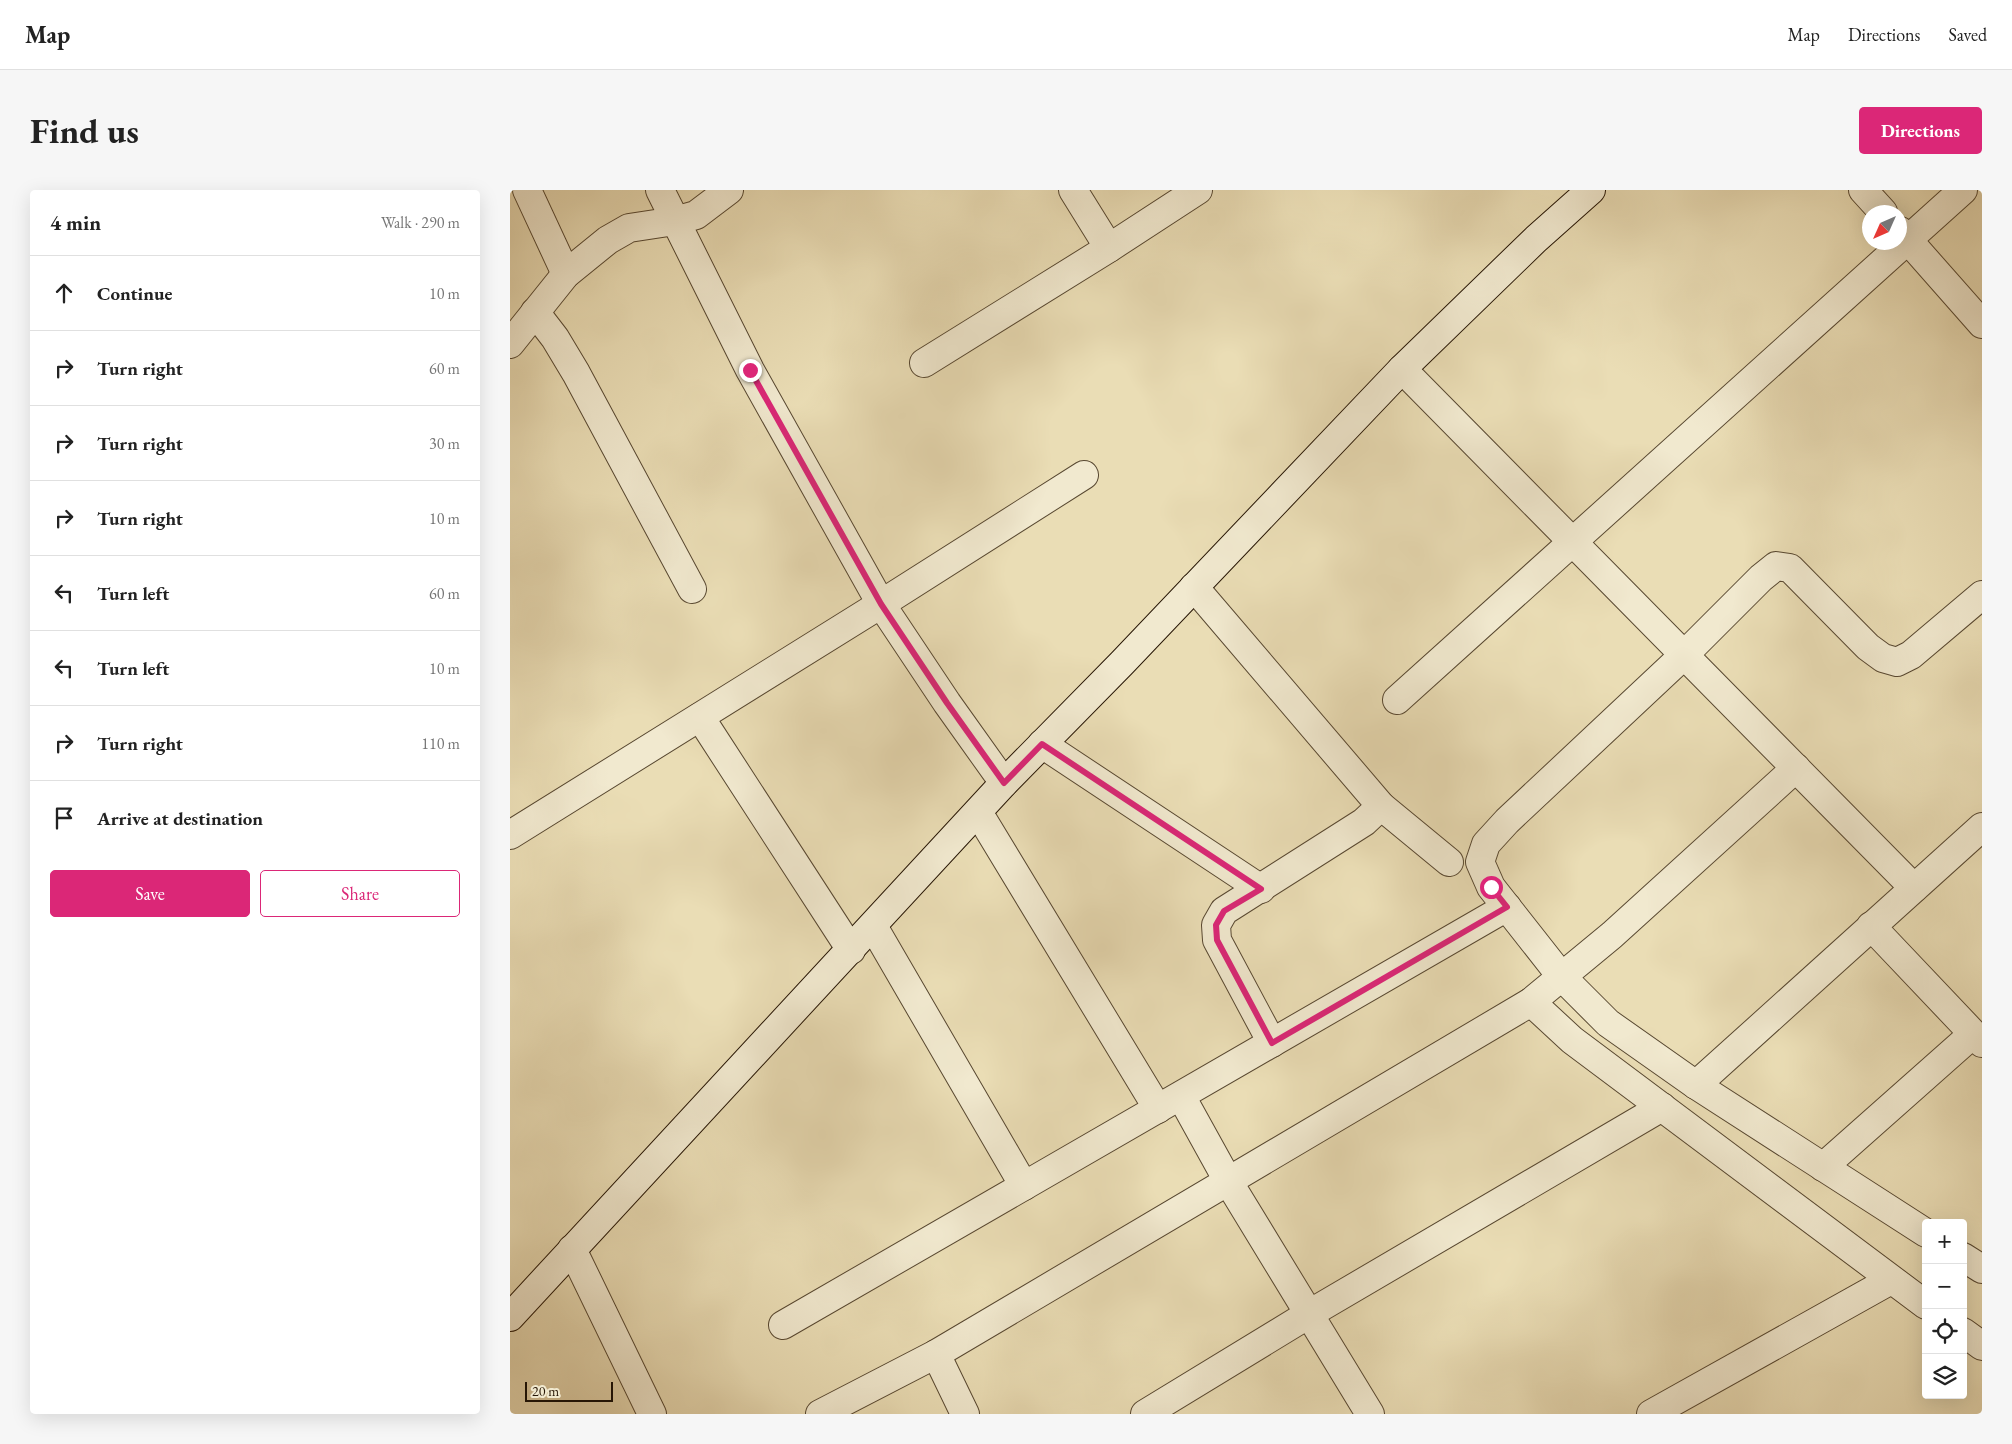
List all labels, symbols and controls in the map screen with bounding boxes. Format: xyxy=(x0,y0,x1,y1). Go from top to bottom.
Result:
text: Map xyxy=(25,19,70,50)
text: Map xyxy=(1788,23,1820,46)
text: Directions xyxy=(1848,23,1920,46)
text: Saved xyxy=(1948,23,1987,46)
button: Directions xyxy=(1859,107,1982,154)
text: Find us xyxy=(30,108,139,153)
north arrow xyxy=(1862,205,1907,250)
text: 4 min xyxy=(50,209,101,236)
text: Walk · 290 m xyxy=(381,212,460,233)
icon: ahead xyxy=(50,279,78,307)
text: Continue xyxy=(97,281,172,306)
text: 10 m xyxy=(429,283,460,304)
icon: right xyxy=(50,354,78,382)
text: Turn right xyxy=(97,356,183,381)
text: 60 m xyxy=(429,358,460,379)
route end xyxy=(739,359,762,382)
icon: right xyxy=(50,429,78,457)
text: Turn right xyxy=(97,431,183,456)
text: 30 m xyxy=(429,433,460,454)
icon: right xyxy=(50,504,78,532)
text: Turn right xyxy=(97,506,183,531)
text: 10 m xyxy=(429,508,460,529)
icon: left xyxy=(50,579,78,607)
text: Turn left xyxy=(97,581,169,606)
text: 60 m xyxy=(429,583,460,604)
icon: left xyxy=(50,654,78,682)
text: Turn left xyxy=(97,656,169,681)
text: 10 m xyxy=(429,658,460,679)
icon: right xyxy=(50,729,78,757)
text: Turn right xyxy=(97,731,183,756)
text: 110 m xyxy=(421,733,460,754)
icon: arrive xyxy=(50,804,78,832)
text: Arrive at destination xyxy=(97,806,263,831)
button: Save xyxy=(50,870,250,917)
button: Share xyxy=(260,870,460,917)
route start xyxy=(1480,876,1503,899)
map controls xyxy=(1922,1219,1967,1399)
button: + xyxy=(1922,1219,1967,1264)
button: − xyxy=(1922,1264,1967,1309)
button: locate xyxy=(1922,1309,1967,1354)
button: layers xyxy=(1922,1354,1967,1399)
scale bar xyxy=(525,1379,612,1402)
text: 20 m xyxy=(532,1382,559,1400)

